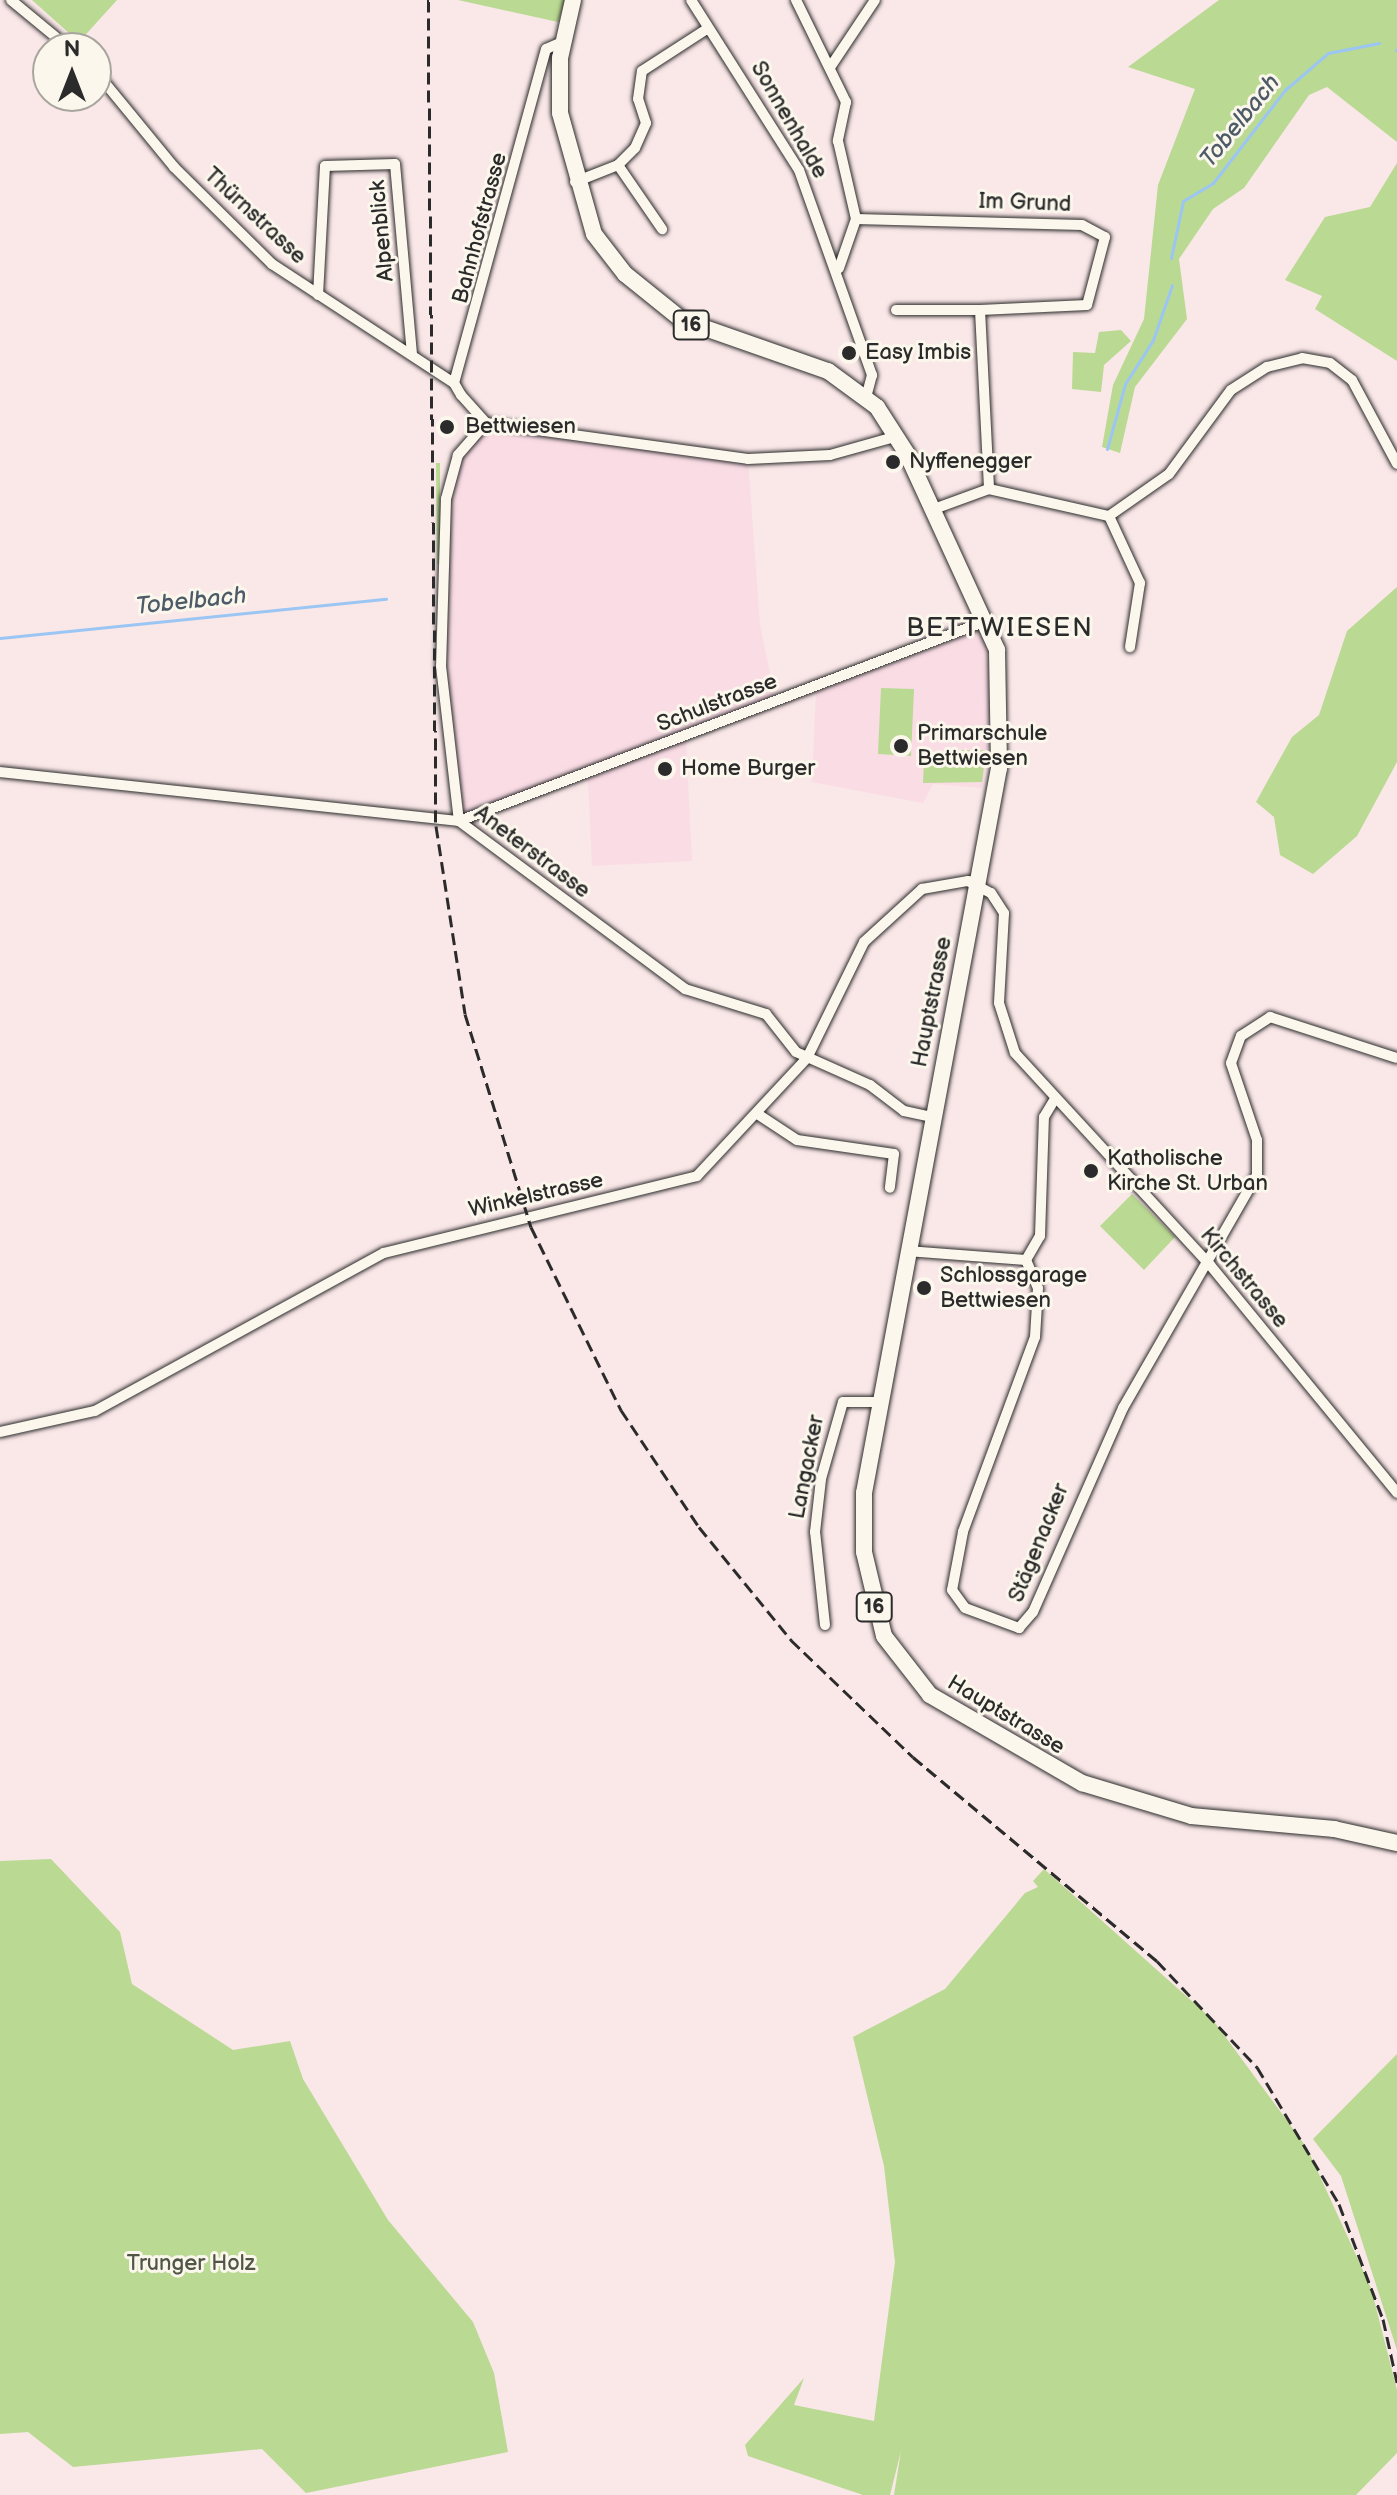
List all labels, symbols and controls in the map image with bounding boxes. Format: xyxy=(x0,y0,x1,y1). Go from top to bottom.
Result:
north arrow xyxy=(32,32,112,112)
text: N xyxy=(64,36,80,63)
street label: Sonnenhalde xyxy=(745,57,833,183)
water label: Tobelbach xyxy=(1194,69,1286,173)
street label: Bahnhofstrasse xyxy=(447,150,513,306)
street label: Thürnstrasse xyxy=(199,162,311,270)
street label: Alpenblick xyxy=(364,179,400,283)
street label: Im Grund xyxy=(978,188,1072,218)
road number: 16 xyxy=(671,309,711,341)
place label: Easy Imbis xyxy=(865,340,973,366)
marker: Easy Imbis xyxy=(840,344,858,362)
place label: Bettwiesen xyxy=(465,414,576,440)
marker: Bettwiesen xyxy=(436,416,458,438)
place label: Nyffenegger xyxy=(909,449,1032,475)
marker: Nyffenegger xyxy=(884,453,902,471)
water label: Tobelbach xyxy=(134,581,248,621)
district label: BETTWIESEN xyxy=(906,613,1094,645)
street label: Schulstrasse xyxy=(653,668,781,738)
place label: Primarschule Bettwiesen xyxy=(917,720,1047,772)
marker: Primarschule Bettwiesen xyxy=(892,737,910,755)
place label: Home Burger xyxy=(681,756,815,782)
marker: Home Burger xyxy=(656,760,674,778)
street label: Aneterstrasse xyxy=(469,800,595,904)
street label: Hauptstrasse xyxy=(906,935,958,1069)
place label: Katholische Kirche St. Urban xyxy=(1107,1145,1268,1196)
marker: Katholische Kirche St. Urban xyxy=(1082,1162,1100,1180)
street label: Winkelstrasse xyxy=(466,1167,606,1223)
street label: Kirchstrasse xyxy=(1194,1222,1294,1334)
place label: Schlossgarage Bettwiesen xyxy=(940,1262,1087,1314)
marker: Schlossgarage Bettwiesen xyxy=(915,1279,933,1297)
street label: Langacker xyxy=(784,1413,830,1521)
street label: Stägenacker xyxy=(1003,1480,1075,1606)
road number: 16 xyxy=(854,1591,894,1623)
street label: Hauptstrasse xyxy=(943,1670,1069,1760)
park label: Trunger Holz xyxy=(127,2251,255,2277)

